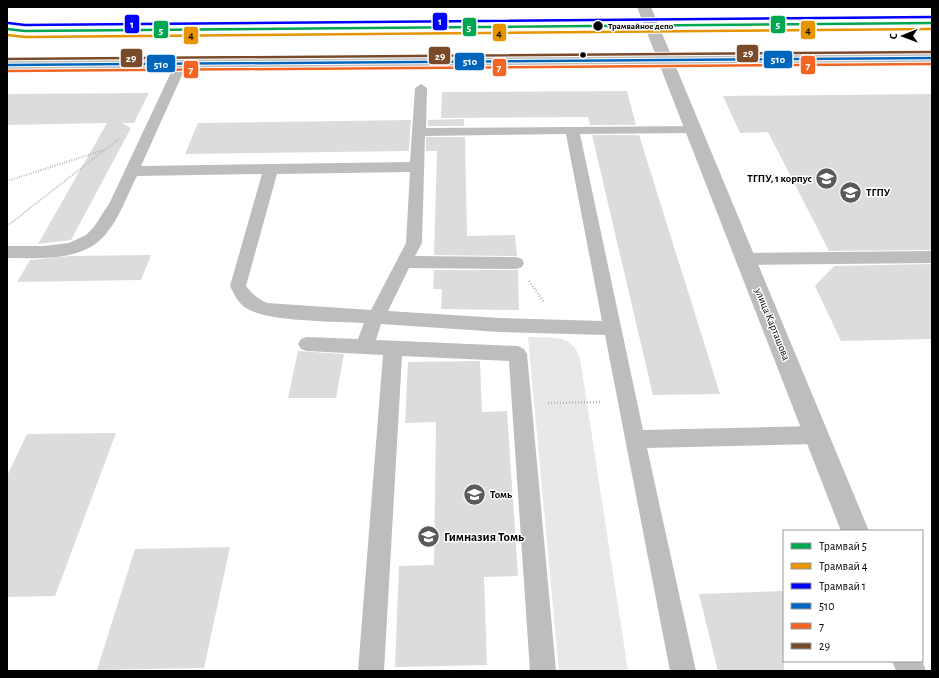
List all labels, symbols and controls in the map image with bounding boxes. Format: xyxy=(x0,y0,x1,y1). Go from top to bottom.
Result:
line badge: 1 xyxy=(432,12,448,31)
line badge: 1 xyxy=(124,14,140,34)
line badge: 5 xyxy=(770,15,786,34)
text: 1 xyxy=(438,16,442,27)
north arrow xyxy=(883,16,923,56)
line badge: 5 xyxy=(462,17,477,37)
text: 1 xyxy=(130,19,134,30)
marker: Трамвайное депо xyxy=(591,19,605,33)
text: 5 xyxy=(776,19,781,30)
line badge: 5 xyxy=(153,20,169,39)
line badge: 4 xyxy=(800,20,816,40)
text: 5 xyxy=(467,22,472,33)
place label: Трамвайное депо xyxy=(608,22,674,31)
line badge: 4 xyxy=(492,23,507,42)
text: 5 xyxy=(159,25,164,36)
text: 4 xyxy=(805,25,811,36)
line badge: 4 xyxy=(183,26,199,45)
text: 4 xyxy=(496,28,502,39)
text: 4 xyxy=(188,30,194,41)
text: С xyxy=(888,33,899,39)
line badge: 29 xyxy=(736,44,759,63)
line badge: 29 xyxy=(428,46,451,65)
line badge: 29 xyxy=(120,48,143,68)
text: 29 xyxy=(743,48,753,59)
unlabelled marker xyxy=(578,50,588,60)
line badge: 510 xyxy=(763,50,793,69)
text: 29 xyxy=(435,51,445,62)
line badge: 510 xyxy=(454,52,485,71)
text: 29 xyxy=(126,53,136,64)
line badge: 510 xyxy=(146,54,176,73)
text: 510 xyxy=(771,54,785,65)
line badge: 7 xyxy=(800,55,816,75)
text: 510 xyxy=(463,56,477,67)
line badge: 7 xyxy=(492,58,507,77)
text: 510 xyxy=(154,59,168,70)
line badge: 7 xyxy=(183,60,199,79)
text: 7 xyxy=(806,60,811,71)
text: 7 xyxy=(497,62,502,73)
text: 7 xyxy=(189,64,194,75)
school or university icon: ТГПУ, 1 корпус xyxy=(814,165,840,191)
place label: ТГПУ, 1 корпус xyxy=(747,173,813,184)
school or university icon: ТГПУ xyxy=(837,179,863,205)
place label: ТГПУ xyxy=(866,187,891,198)
street label: улица Карташова xyxy=(753,286,792,362)
school or university icon: Томь xyxy=(461,481,487,507)
place label: Томь xyxy=(490,489,513,500)
school or university icon: Гимназия Томь xyxy=(416,523,442,549)
legend xyxy=(783,530,923,662)
place label: Гимназия Томь xyxy=(444,531,524,544)
text: Трамвай 5 xyxy=(819,540,867,552)
text: Трамвай 4 xyxy=(819,560,868,572)
text: Трамвай 1 xyxy=(819,580,866,592)
text: 510 xyxy=(819,600,834,612)
text: 7 xyxy=(819,620,824,632)
text: 29 xyxy=(819,640,830,652)

